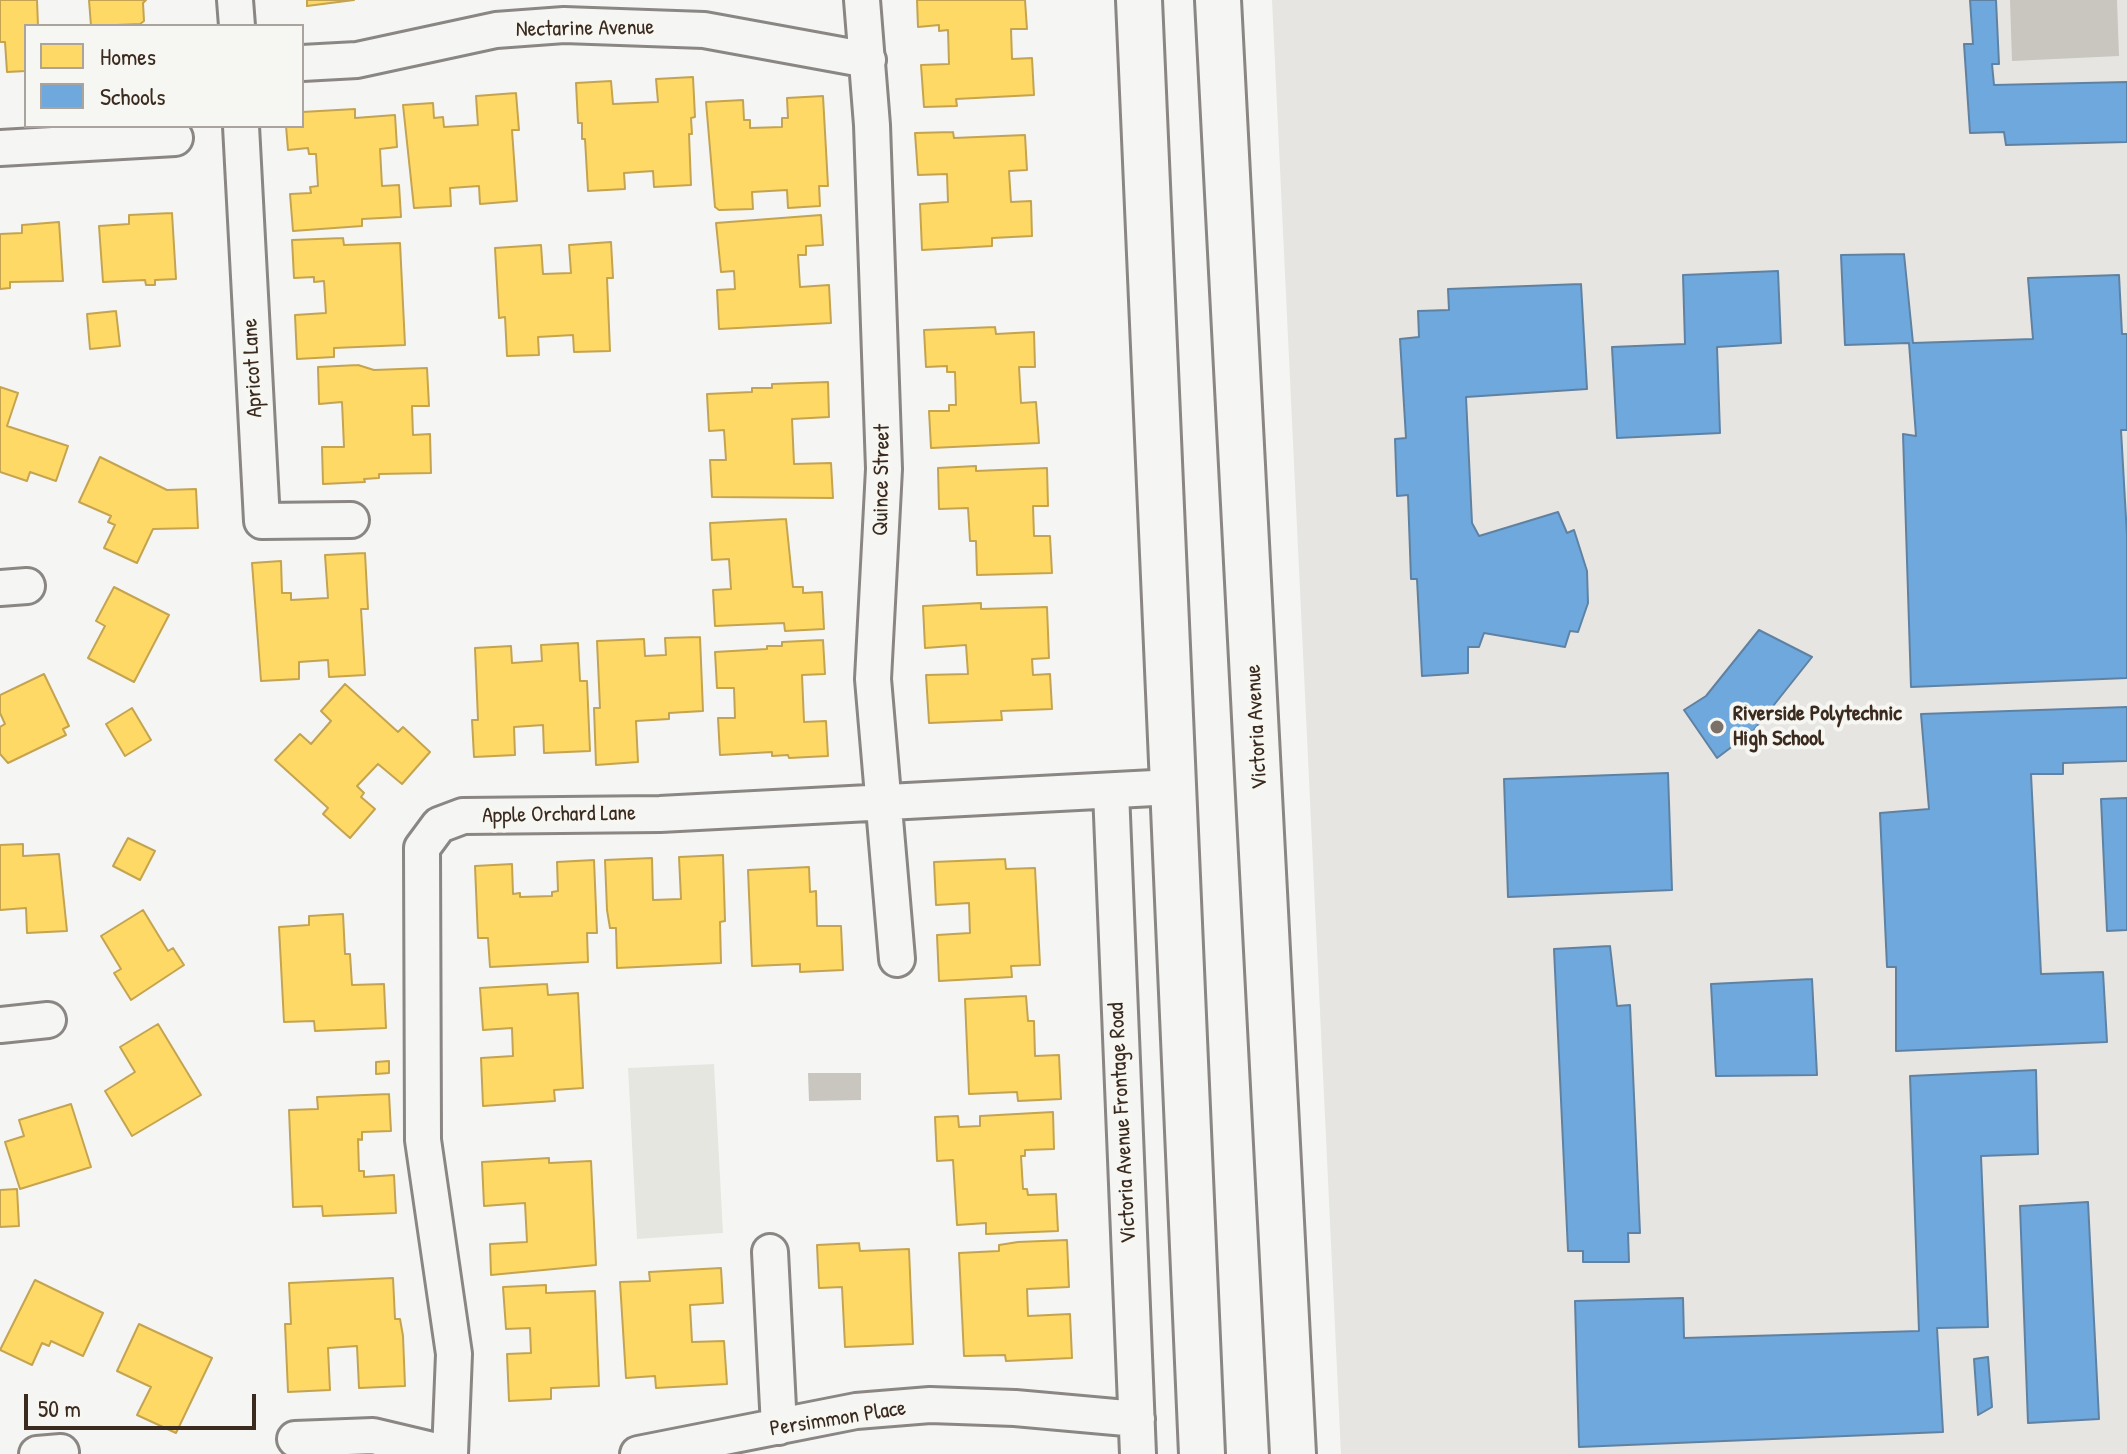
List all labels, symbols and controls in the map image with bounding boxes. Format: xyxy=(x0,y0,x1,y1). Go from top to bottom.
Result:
street label: Nectarine Avenue xyxy=(516,15,654,43)
legend xyxy=(24,24,304,128)
text: Homes xyxy=(100,40,156,72)
text: Schools xyxy=(100,80,165,112)
street label: Apricot Lane xyxy=(237,318,269,418)
street label: Quince Street xyxy=(868,424,896,536)
street label: Victoria Avenue xyxy=(1241,664,1273,790)
place label: Riverside Polytechnic High School xyxy=(1733,701,1902,752)
marker: Riverside Polytechnic High School xyxy=(1708,718,1726,736)
street label: Apple Orchard Lane xyxy=(482,800,636,830)
street label: Victoria Avenue Frontage Road xyxy=(1103,1002,1143,1244)
scale bar xyxy=(28,1378,260,1428)
text: 50 m xyxy=(38,1392,81,1424)
street label: Persimmon Place xyxy=(768,1395,908,1443)

